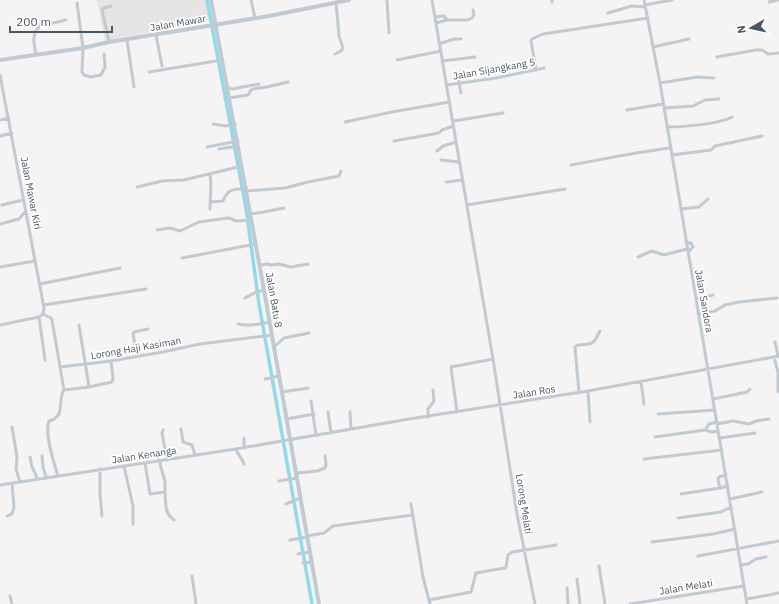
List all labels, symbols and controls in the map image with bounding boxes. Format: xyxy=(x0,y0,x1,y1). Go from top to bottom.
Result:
scale bar xyxy=(10,8,112,34)
north arrow xyxy=(731,8,771,48)
street label: Jalan Mawar xyxy=(149,12,207,34)
text: 200 m xyxy=(16,14,51,29)
text: N xyxy=(734,25,749,35)
street label: Jalan Sijangkang 5 xyxy=(452,55,536,83)
street label: Jalan Mawar Kiri xyxy=(18,155,44,231)
street label: Jalan Sandora xyxy=(692,268,716,334)
street label: Jalan Batu 8 xyxy=(263,271,285,329)
street label: Lorong Haji Kasiman xyxy=(90,334,182,362)
street label: Jalan Ros xyxy=(512,382,557,402)
street label: Jalan Kenanga xyxy=(111,443,178,467)
street label: Lorong Melati xyxy=(513,473,535,535)
street label: Jalan Melati xyxy=(658,576,714,598)

